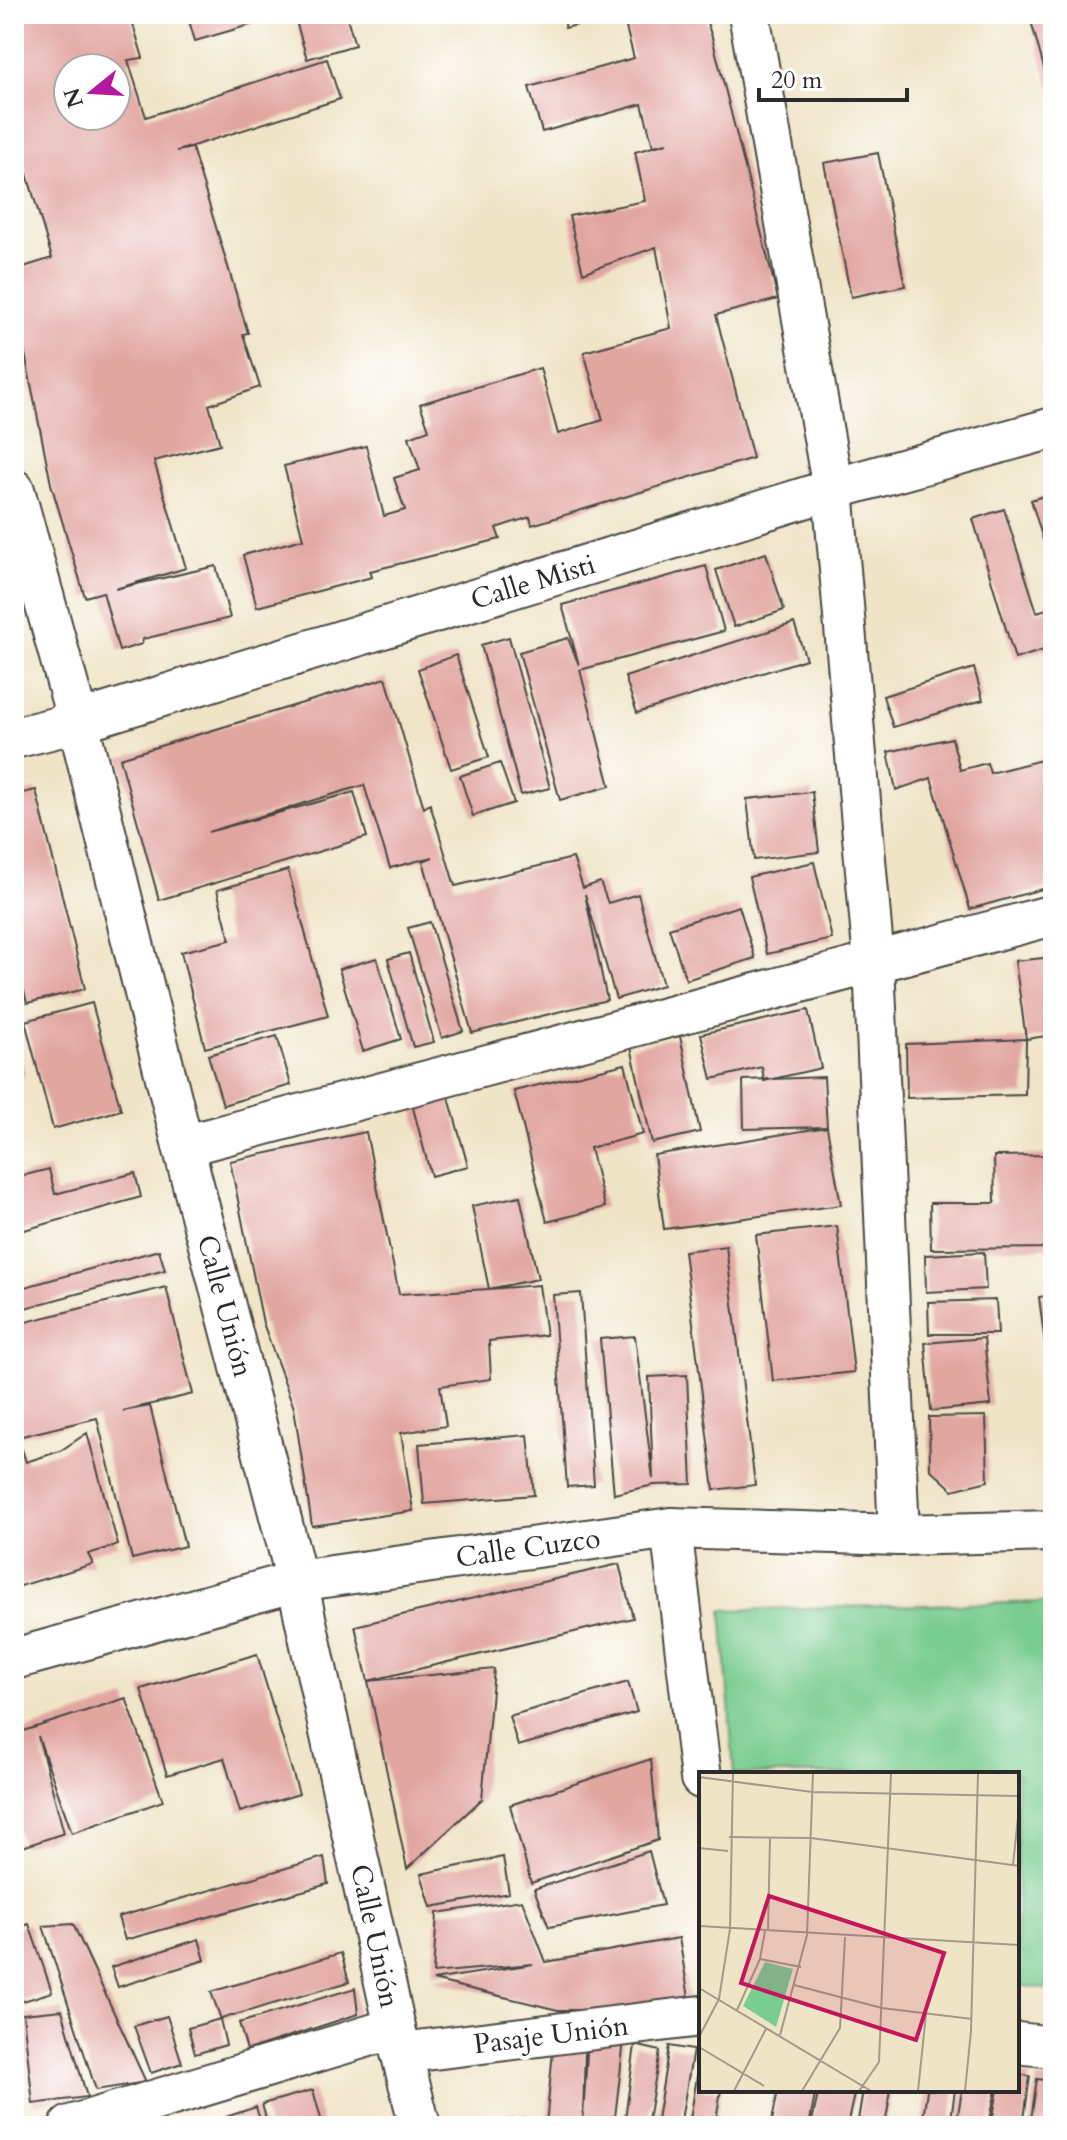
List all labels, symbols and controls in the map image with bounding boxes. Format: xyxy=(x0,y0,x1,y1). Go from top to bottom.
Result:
north arrow xyxy=(52,52,132,132)
scale bar xyxy=(759,52,907,102)
text: 20 m xyxy=(771,64,823,97)
text: N xyxy=(57,84,91,112)
street label: Calle Misti xyxy=(466,545,600,619)
street label: Calle Unión xyxy=(188,1231,262,1381)
street label: Calle Cuzco xyxy=(453,1519,603,1577)
inset map xyxy=(699,1772,1019,2092)
street label: Calle Unión xyxy=(341,1861,409,2011)
street label: Pasaje Unión xyxy=(471,2007,631,2063)

